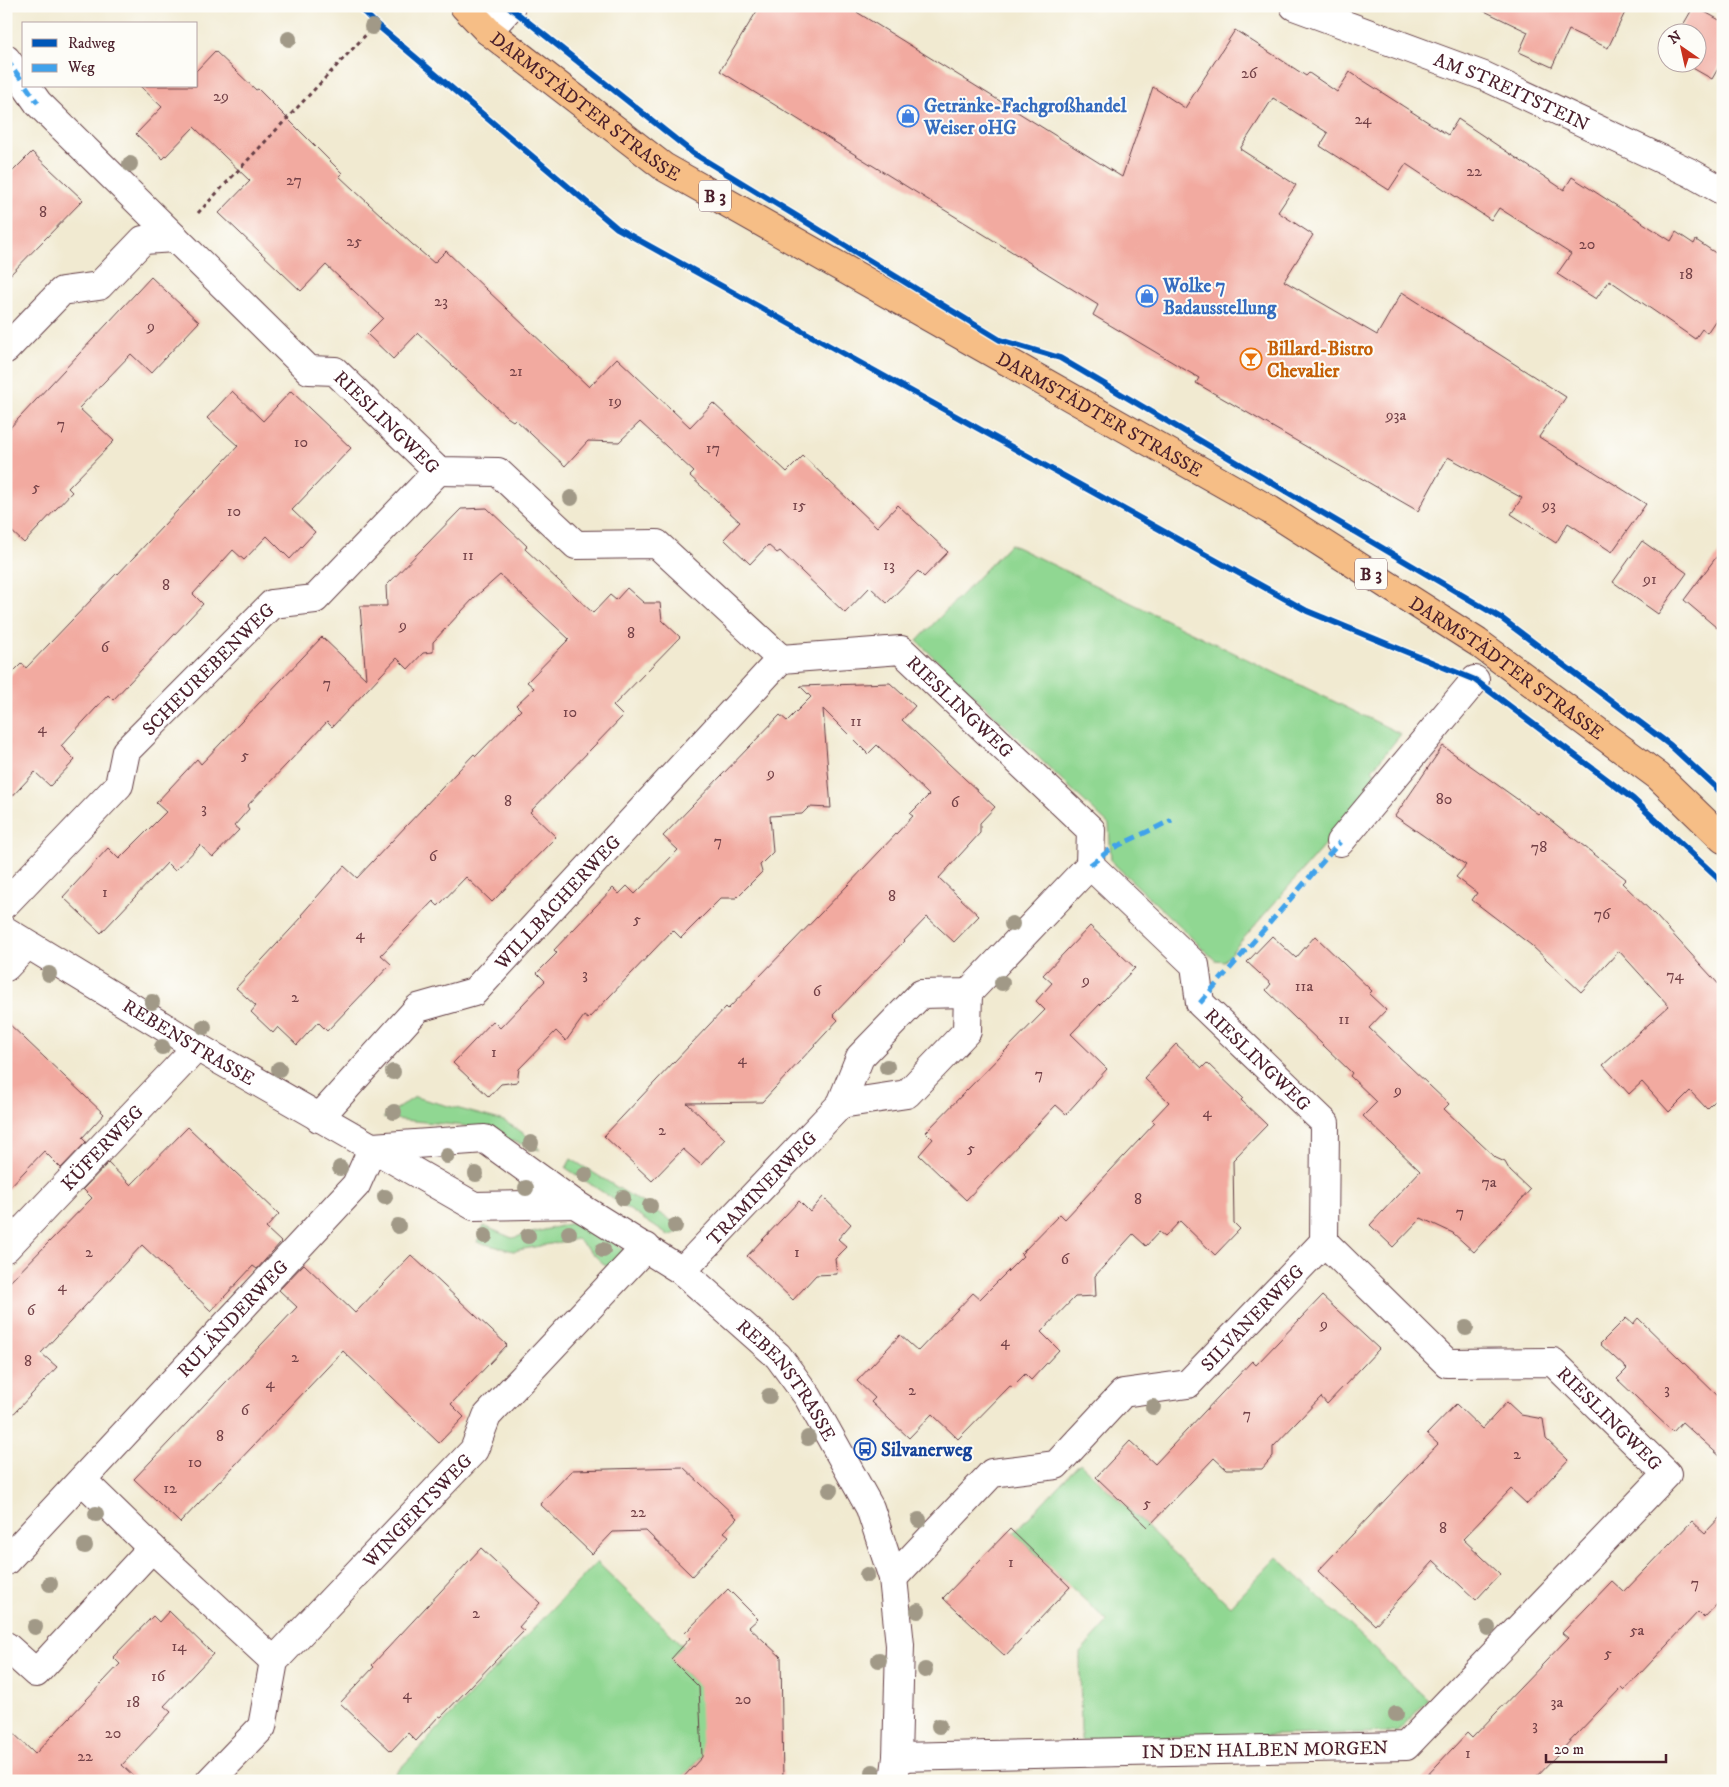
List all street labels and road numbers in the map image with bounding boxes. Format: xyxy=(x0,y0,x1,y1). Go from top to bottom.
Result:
street label: DARMSTÄDTER STRASSE xyxy=(485,27,684,187)
street label: AM STREITSTEIN xyxy=(1430,49,1593,137)
road number: B 3 xyxy=(699,180,731,212)
street label: DARMSTÄDTER STRASSE xyxy=(992,348,1206,483)
street label: RIESLINGWEG xyxy=(329,366,444,479)
road number: B 3 xyxy=(1355,558,1387,590)
street label: DARMSTÄDTER STRASSE xyxy=(1405,592,1608,745)
street label: SCHEUREBENWEG xyxy=(138,599,280,741)
street label: RIESLINGWEG xyxy=(901,652,1018,763)
street label: WILLBACHERWEG xyxy=(490,831,626,976)
street label: REBENSTRASSE xyxy=(118,995,259,1091)
street label: RIESLINGWEG xyxy=(1199,1004,1315,1116)
street label: KÜFERWEG xyxy=(57,1101,149,1196)
street label: TRAMINERWEG xyxy=(702,1127,822,1251)
street label: RULÄNDERWEG xyxy=(173,1255,294,1383)
street label: SILVANERWEG xyxy=(1196,1260,1309,1377)
street label: REBENSTRASSE xyxy=(732,1315,840,1445)
street label: RIESLINGWEG xyxy=(1552,1362,1666,1476)
street label: WINGERTSWEG xyxy=(358,1449,478,1574)
street label: IN DEN HALBEN MORGEN xyxy=(1141,1737,1389,1764)

